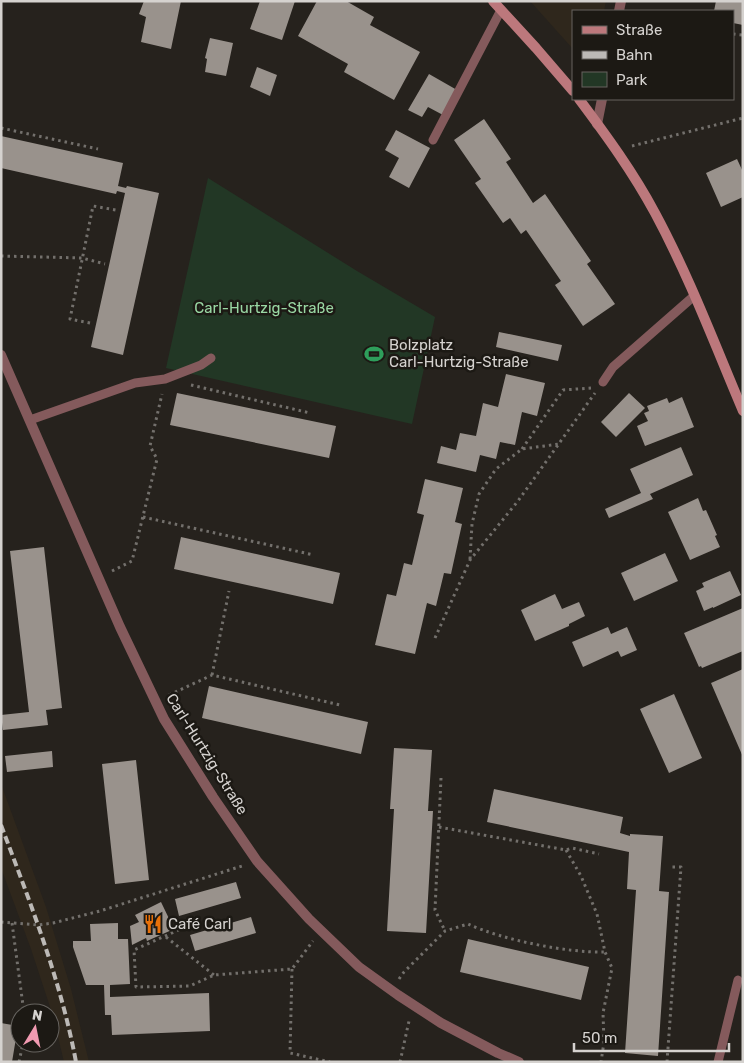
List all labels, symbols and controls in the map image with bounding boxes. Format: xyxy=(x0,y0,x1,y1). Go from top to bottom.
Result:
legend xyxy=(572,10,734,100)
text: Straße xyxy=(616,21,662,39)
text: Bahn xyxy=(616,46,653,64)
text: Park xyxy=(616,71,647,89)
park label: Carl-Hurtzig-Straße xyxy=(194,299,334,317)
place label: Bolzplatz Carl-Hurtzig-Straße xyxy=(389,336,529,371)
sports icon: Bolzplatz Carl-Hurtzig-Straße xyxy=(363,343,385,365)
street label: Carl-Hurtzig-Straße xyxy=(162,690,252,818)
restaurant icon: Café Carl xyxy=(142,913,164,935)
place label: Café Carl xyxy=(168,915,232,933)
north arrow xyxy=(10,1003,60,1053)
text: N xyxy=(31,1006,44,1025)
scale bar xyxy=(574,1020,729,1052)
text: 50 m xyxy=(582,1029,617,1047)

